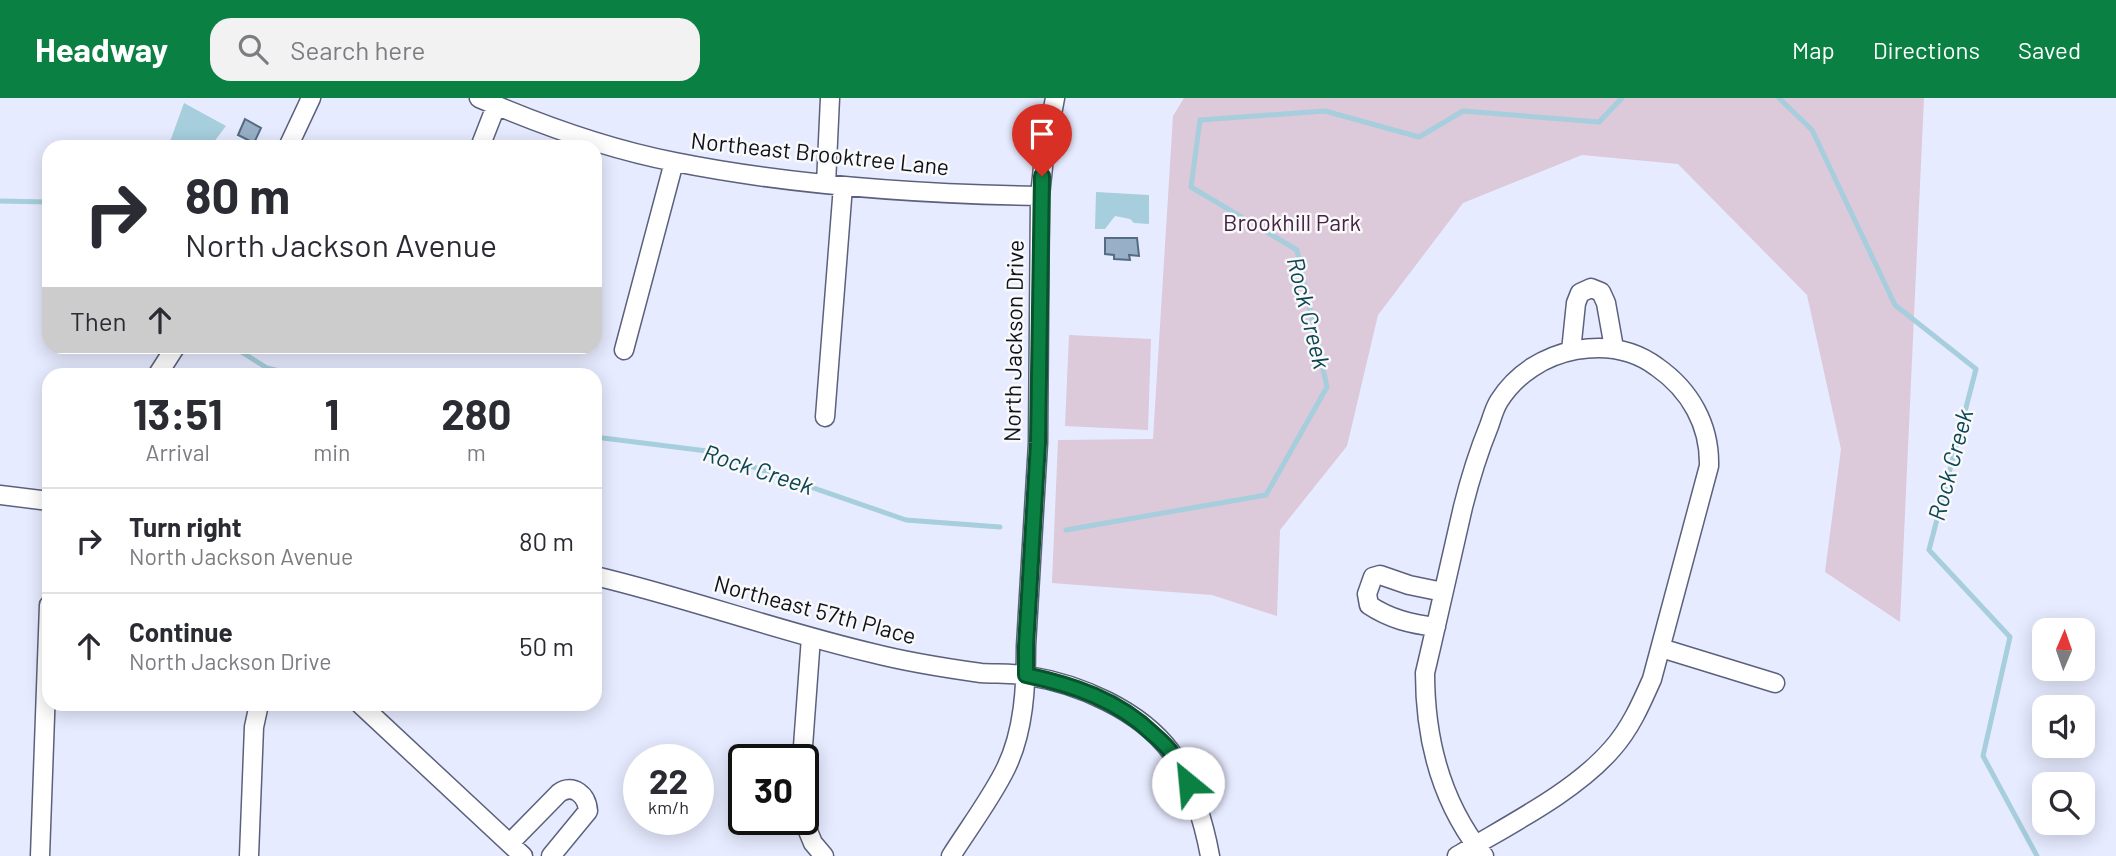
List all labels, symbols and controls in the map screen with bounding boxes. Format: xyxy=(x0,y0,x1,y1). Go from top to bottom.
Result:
search box xyxy=(210,18,700,81)
text: Headway xyxy=(35,29,168,69)
icon: search xyxy=(234,30,272,68)
text: Search here xyxy=(290,34,425,65)
text: Map xyxy=(1792,35,1835,64)
text: Directions xyxy=(1873,35,1980,64)
text: Saved xyxy=(2018,35,2081,64)
pin xyxy=(1012,104,1072,176)
icon: arrive xyxy=(1023,115,1061,153)
street label: Northeast Brooktree Lane xyxy=(690,126,951,180)
text: 80 m xyxy=(185,165,290,224)
icon: right xyxy=(70,168,161,259)
park label: Brookhill Park xyxy=(1223,208,1361,236)
text: North Jackson Avenue xyxy=(185,225,497,263)
street label: North Jackson Drive xyxy=(997,240,1029,442)
water label: Rock Creek xyxy=(1282,254,1337,372)
icon: ahead xyxy=(141,301,179,339)
text: Then xyxy=(70,305,127,336)
text: 13:51 xyxy=(133,388,223,438)
text: 1 xyxy=(324,388,339,438)
text: 280 xyxy=(441,388,511,438)
water label: Rock Creek xyxy=(1921,405,1978,524)
water label: Rock Creek xyxy=(700,437,818,500)
text: Arrival xyxy=(145,438,210,466)
text: min xyxy=(313,438,351,466)
text: m xyxy=(467,438,486,466)
text: Turn right xyxy=(129,511,242,542)
icon: right xyxy=(70,522,108,560)
text: 80 m xyxy=(519,525,574,556)
text: North Jackson Avenue xyxy=(129,542,353,570)
street label: Northeast 57th Place xyxy=(711,569,919,649)
text: Continue xyxy=(129,616,233,647)
north arrow xyxy=(2032,618,2095,681)
map controls xyxy=(2032,618,2095,835)
icon: ahead xyxy=(70,627,108,665)
text: 50 m xyxy=(519,630,574,661)
text: North Jackson Drive xyxy=(129,647,331,675)
button: sound xyxy=(2032,695,2095,758)
speed limit sign: 30 xyxy=(728,744,819,835)
position arrow xyxy=(1151,746,1225,820)
text: 22 xyxy=(649,759,688,801)
button: search xyxy=(2032,772,2095,835)
text: km/h xyxy=(648,796,689,818)

